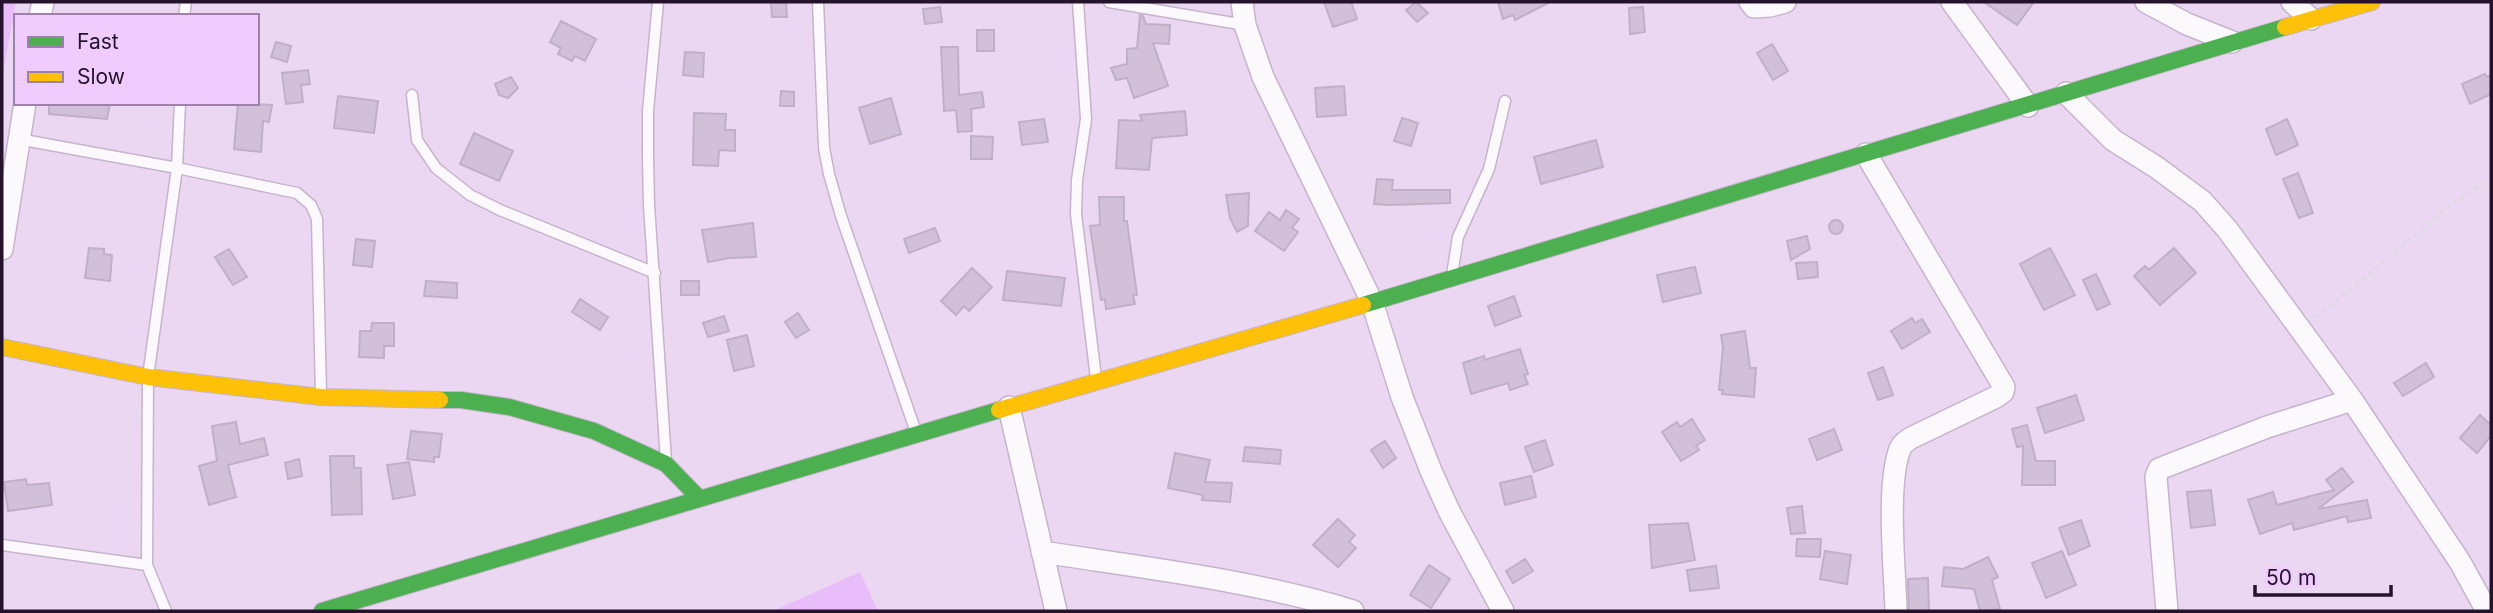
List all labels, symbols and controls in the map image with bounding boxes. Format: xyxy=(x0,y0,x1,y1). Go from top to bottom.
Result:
legend xyxy=(14,14,259,105)
text: Fast xyxy=(77,29,119,54)
text: Slow xyxy=(77,64,125,89)
scale bar xyxy=(2255,554,2392,598)
text: 50 m xyxy=(2266,565,2316,590)

